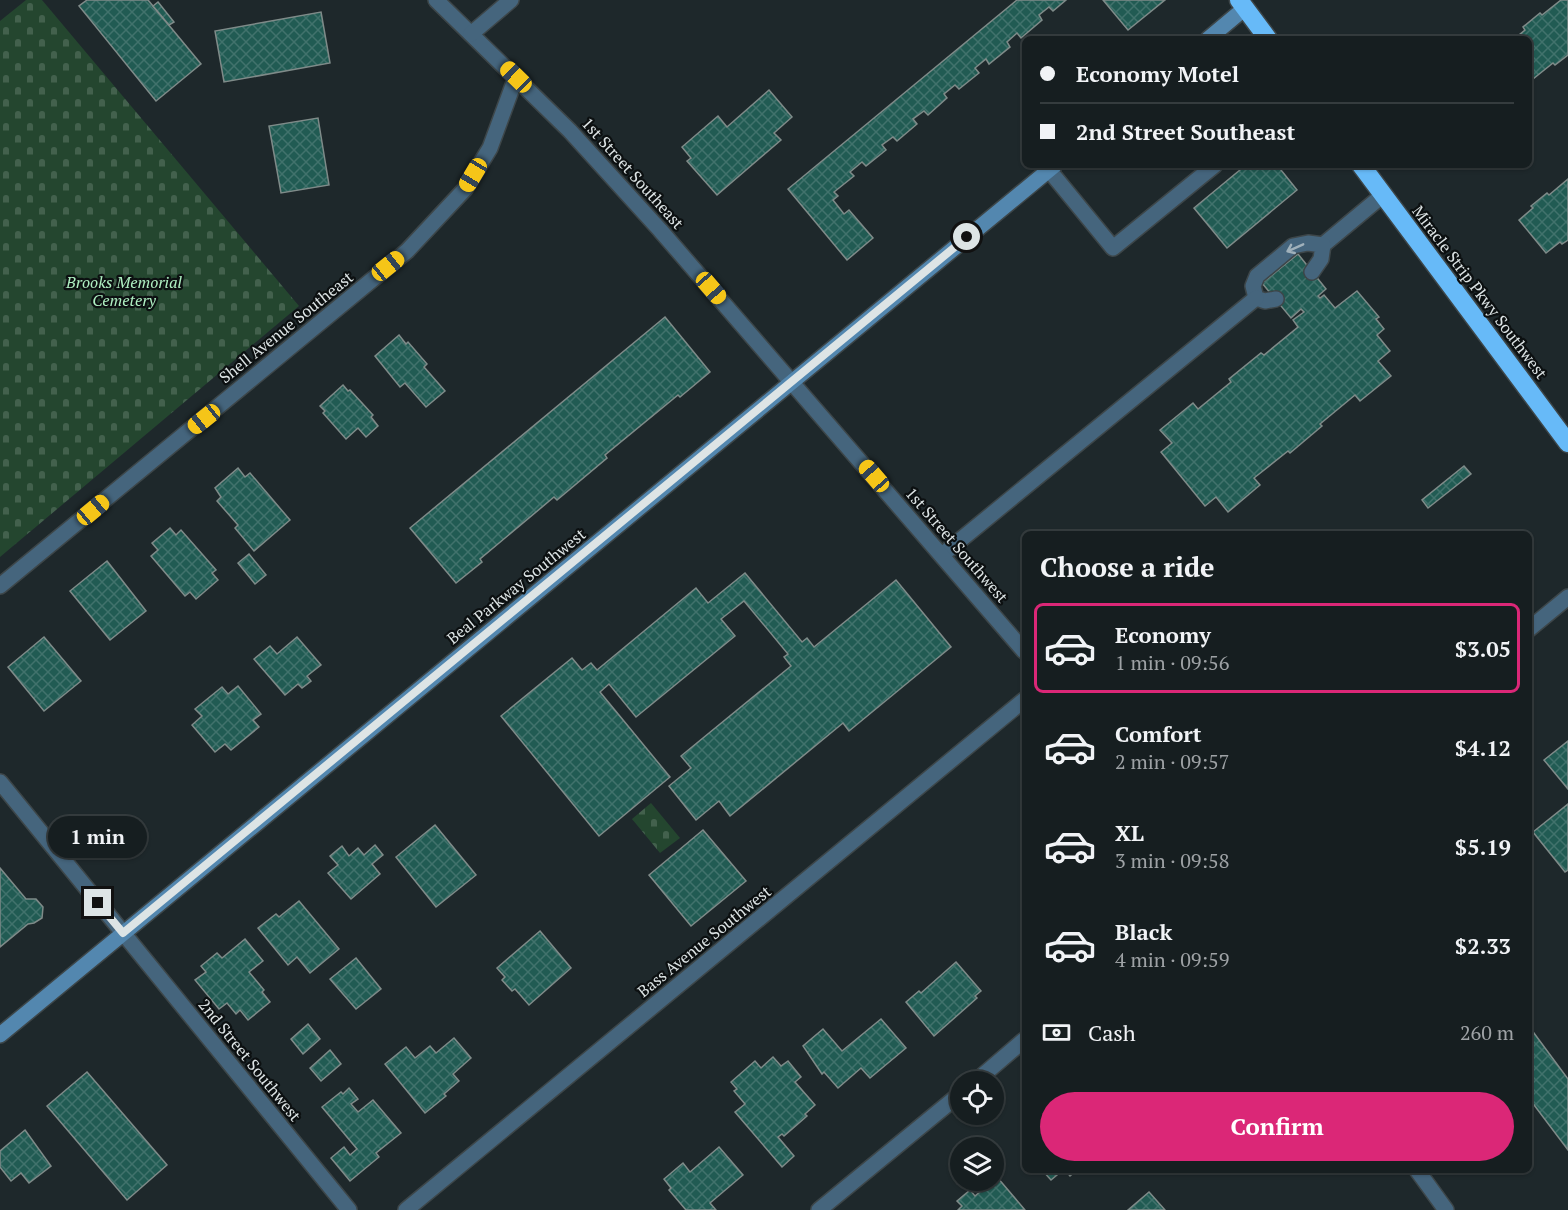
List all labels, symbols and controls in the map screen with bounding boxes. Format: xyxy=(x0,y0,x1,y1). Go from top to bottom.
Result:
car xyxy=(497,58,535,96)
text: Economy Motel xyxy=(1076,59,1239,88)
street label: 1st Street Southeast xyxy=(577,113,689,233)
text: 2nd Street Southeast xyxy=(1076,117,1295,146)
car xyxy=(456,155,490,195)
street label: Miracle Strip Pkwy Southwest xyxy=(1408,201,1553,383)
route start xyxy=(953,223,980,250)
one-way arrow xyxy=(1287,243,1305,254)
car xyxy=(368,248,408,284)
street label: Shell Avenue Southeast xyxy=(214,266,358,388)
car xyxy=(692,269,730,307)
park label: Brooks Memorial Cemetery xyxy=(65,271,183,311)
car xyxy=(184,401,224,437)
car xyxy=(855,457,893,495)
street label: 1st Street Southwest xyxy=(901,483,1013,607)
car xyxy=(73,492,113,528)
street label: Beal Parkway Southwest xyxy=(442,523,590,649)
text: Choose a ride xyxy=(1040,549,1215,585)
text: Economy xyxy=(1115,620,1211,649)
icon: car xyxy=(1043,621,1097,675)
text: $3.05 xyxy=(1455,634,1511,663)
text: 1 min · 09:56 xyxy=(1115,649,1229,676)
text: Comfort xyxy=(1115,719,1201,748)
icon: car xyxy=(1043,720,1097,774)
text: $4.12 xyxy=(1455,733,1511,762)
text: 2 min · 09:57 xyxy=(1115,748,1229,775)
callout: 1 min xyxy=(48,816,148,858)
text: XL xyxy=(1115,818,1144,847)
icon: car xyxy=(1043,819,1097,873)
text: 1 min xyxy=(70,823,125,850)
text: $5.19 xyxy=(1455,832,1511,861)
text: 3 min · 09:58 xyxy=(1115,847,1229,874)
street label: Bass Avenue Southwest xyxy=(633,880,775,1002)
route end xyxy=(84,889,111,916)
text: Black xyxy=(1115,917,1172,946)
icon: car xyxy=(1043,918,1097,972)
text: $2.33 xyxy=(1455,931,1511,960)
text: 4 min · 09:59 xyxy=(1115,946,1229,973)
street label: 2nd Street Southwest xyxy=(194,994,306,1126)
icon: cash xyxy=(1040,1016,1073,1049)
text: Cash xyxy=(1088,1018,1136,1047)
text: 260 m xyxy=(1460,1019,1514,1046)
map controls xyxy=(950,1071,1004,1191)
button: locate xyxy=(950,1071,1004,1125)
button: Confirm xyxy=(1040,1092,1514,1161)
button: layers xyxy=(950,1137,1004,1191)

